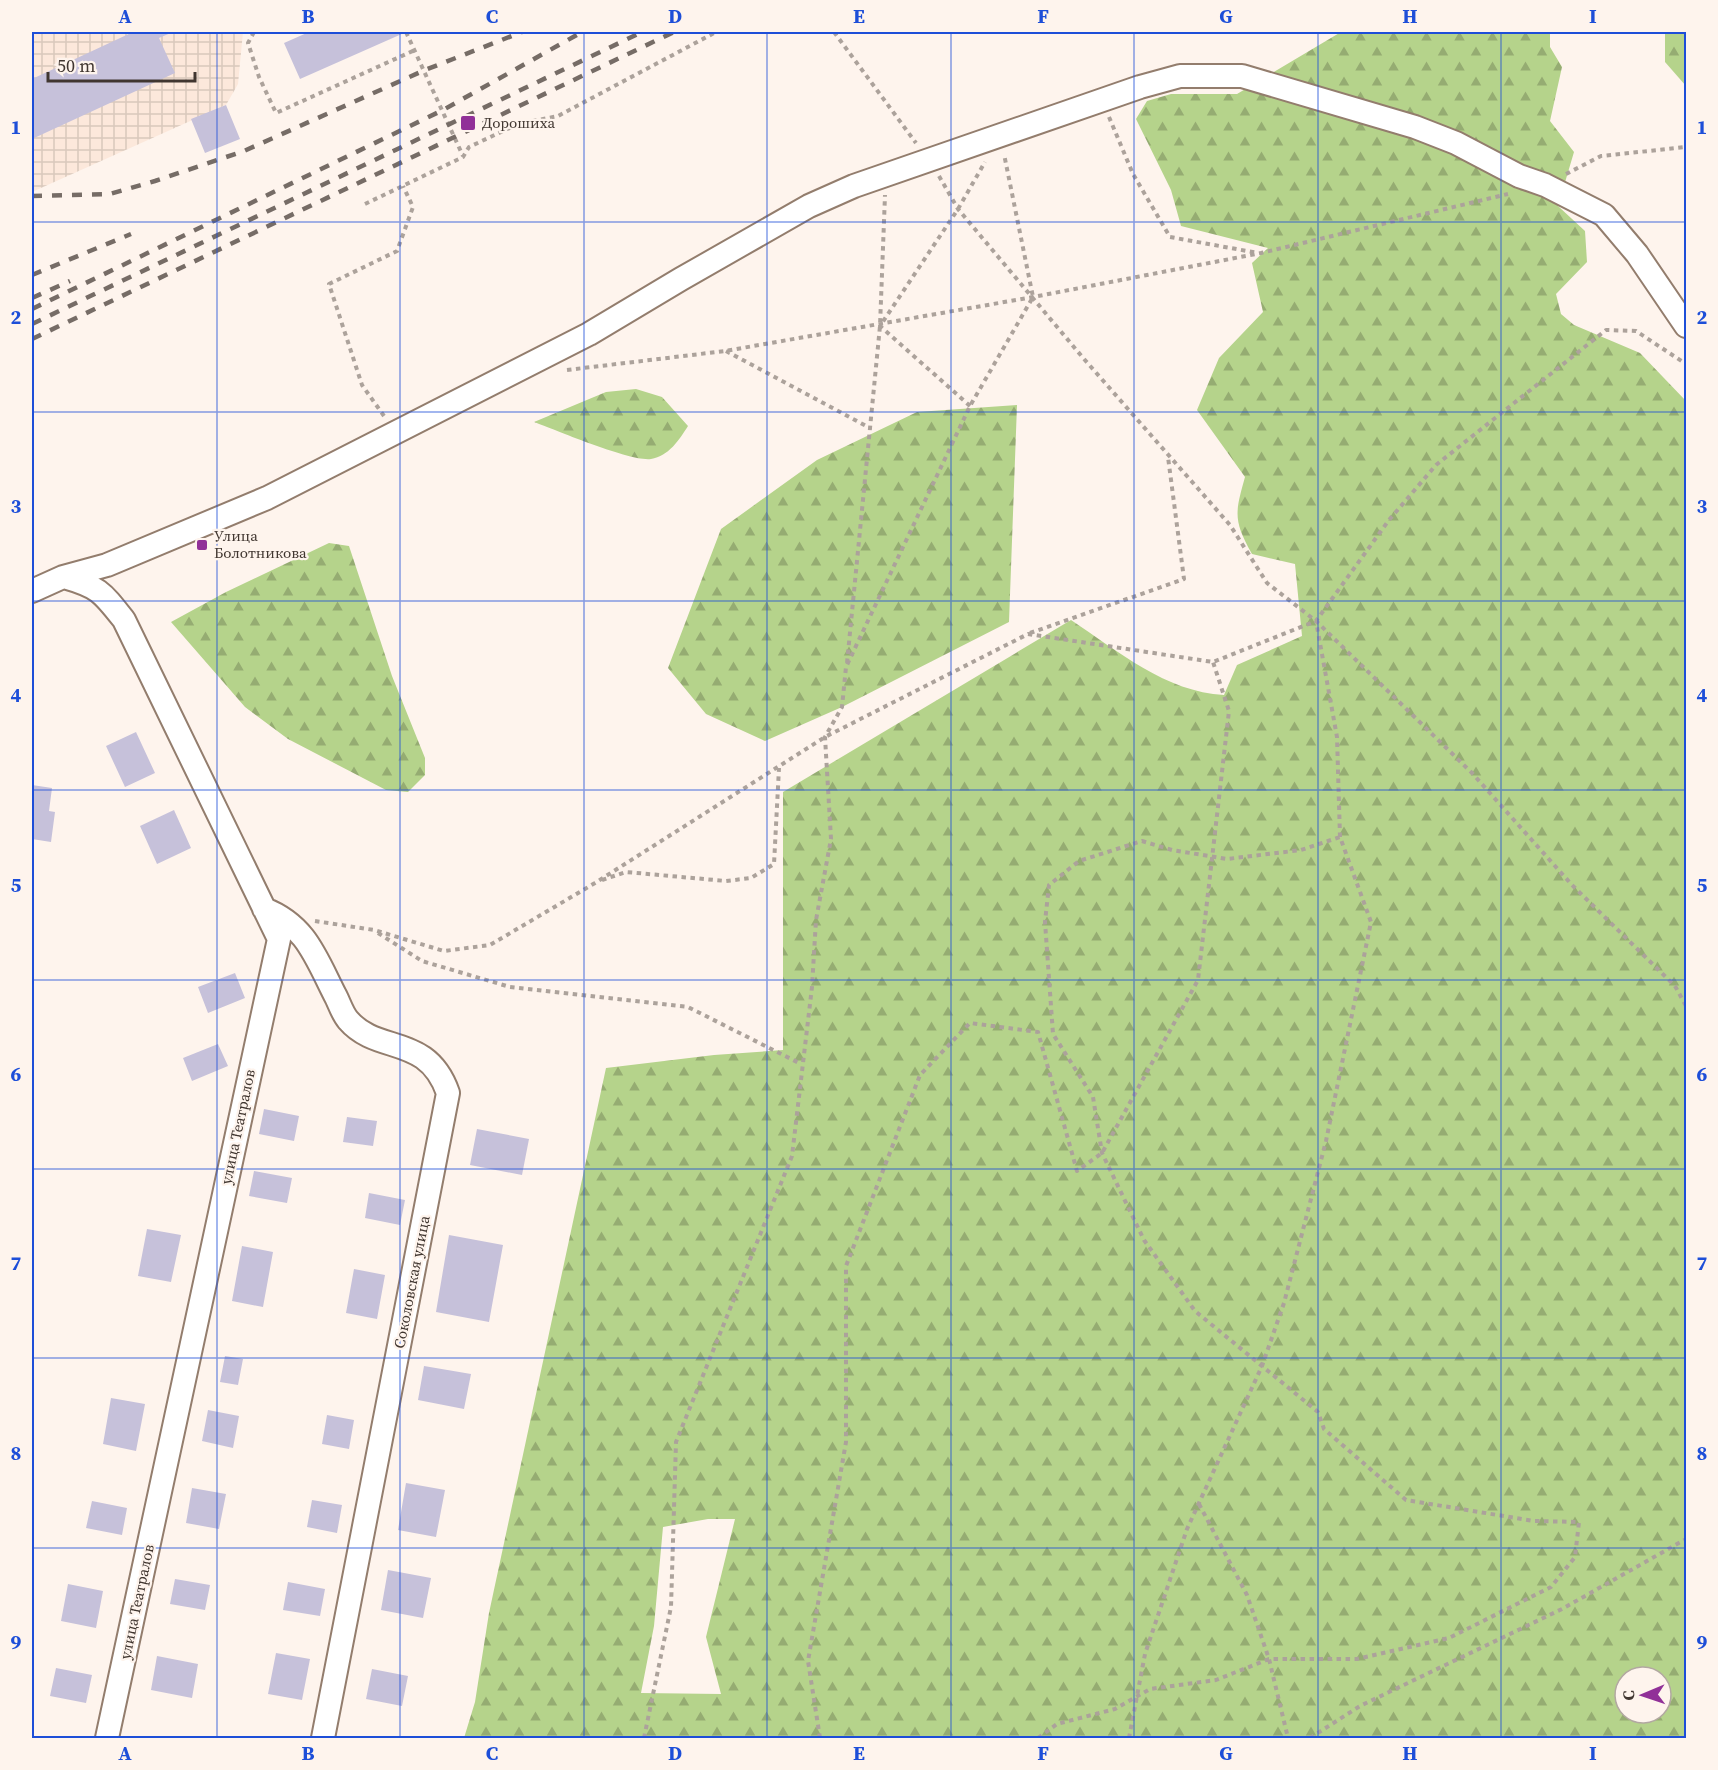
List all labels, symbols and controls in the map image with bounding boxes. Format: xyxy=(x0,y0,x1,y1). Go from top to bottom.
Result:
text: A xyxy=(118,2,132,30)
text: B xyxy=(301,2,315,30)
text: C xyxy=(486,2,498,30)
text: D xyxy=(668,2,682,30)
text: E xyxy=(853,2,865,30)
text: F xyxy=(1037,2,1049,30)
text: G xyxy=(1219,2,1233,30)
text: H xyxy=(1402,2,1418,30)
text: I xyxy=(1589,2,1597,30)
scale bar xyxy=(48,45,195,83)
text: 50 m xyxy=(57,53,95,78)
place label: Дорошиха xyxy=(482,112,555,133)
text: 1 xyxy=(11,113,21,141)
text: 1 xyxy=(1697,113,1707,141)
marker: Дорошиха xyxy=(459,114,477,132)
text: 2 xyxy=(11,303,22,331)
text: 2 xyxy=(1697,303,1708,331)
text: 3 xyxy=(11,492,22,520)
text: 3 xyxy=(1697,492,1708,520)
place label: Улица Болотникова xyxy=(214,525,307,563)
marker: Улица Болотникова xyxy=(195,538,209,552)
text: 4 xyxy=(11,681,22,709)
text: 4 xyxy=(1697,681,1708,709)
text: 5 xyxy=(11,871,22,899)
text: 5 xyxy=(1697,871,1708,899)
text: 6 xyxy=(11,1060,22,1088)
text: 6 xyxy=(1697,1060,1708,1088)
street label: улица Театралов xyxy=(215,1067,260,1186)
street label: Соколовская улица xyxy=(388,1213,435,1350)
text: 7 xyxy=(11,1249,22,1277)
text: 7 xyxy=(1697,1249,1708,1277)
text: 8 xyxy=(11,1439,21,1467)
text: 8 xyxy=(1697,1439,1707,1467)
street label: улица Театралов xyxy=(114,1542,159,1661)
text: 9 xyxy=(11,1628,22,1656)
text: 9 xyxy=(1697,1628,1708,1656)
north arrow xyxy=(1613,1665,1673,1725)
text: С xyxy=(1617,1690,1639,1701)
text: A xyxy=(118,1739,132,1767)
text: B xyxy=(301,1739,315,1767)
text: C xyxy=(486,1739,498,1767)
text: D xyxy=(668,1739,682,1767)
text: E xyxy=(853,1739,865,1767)
text: F xyxy=(1037,1739,1049,1767)
text: G xyxy=(1219,1739,1233,1767)
text: H xyxy=(1402,1739,1418,1767)
text: I xyxy=(1589,1739,1597,1767)

